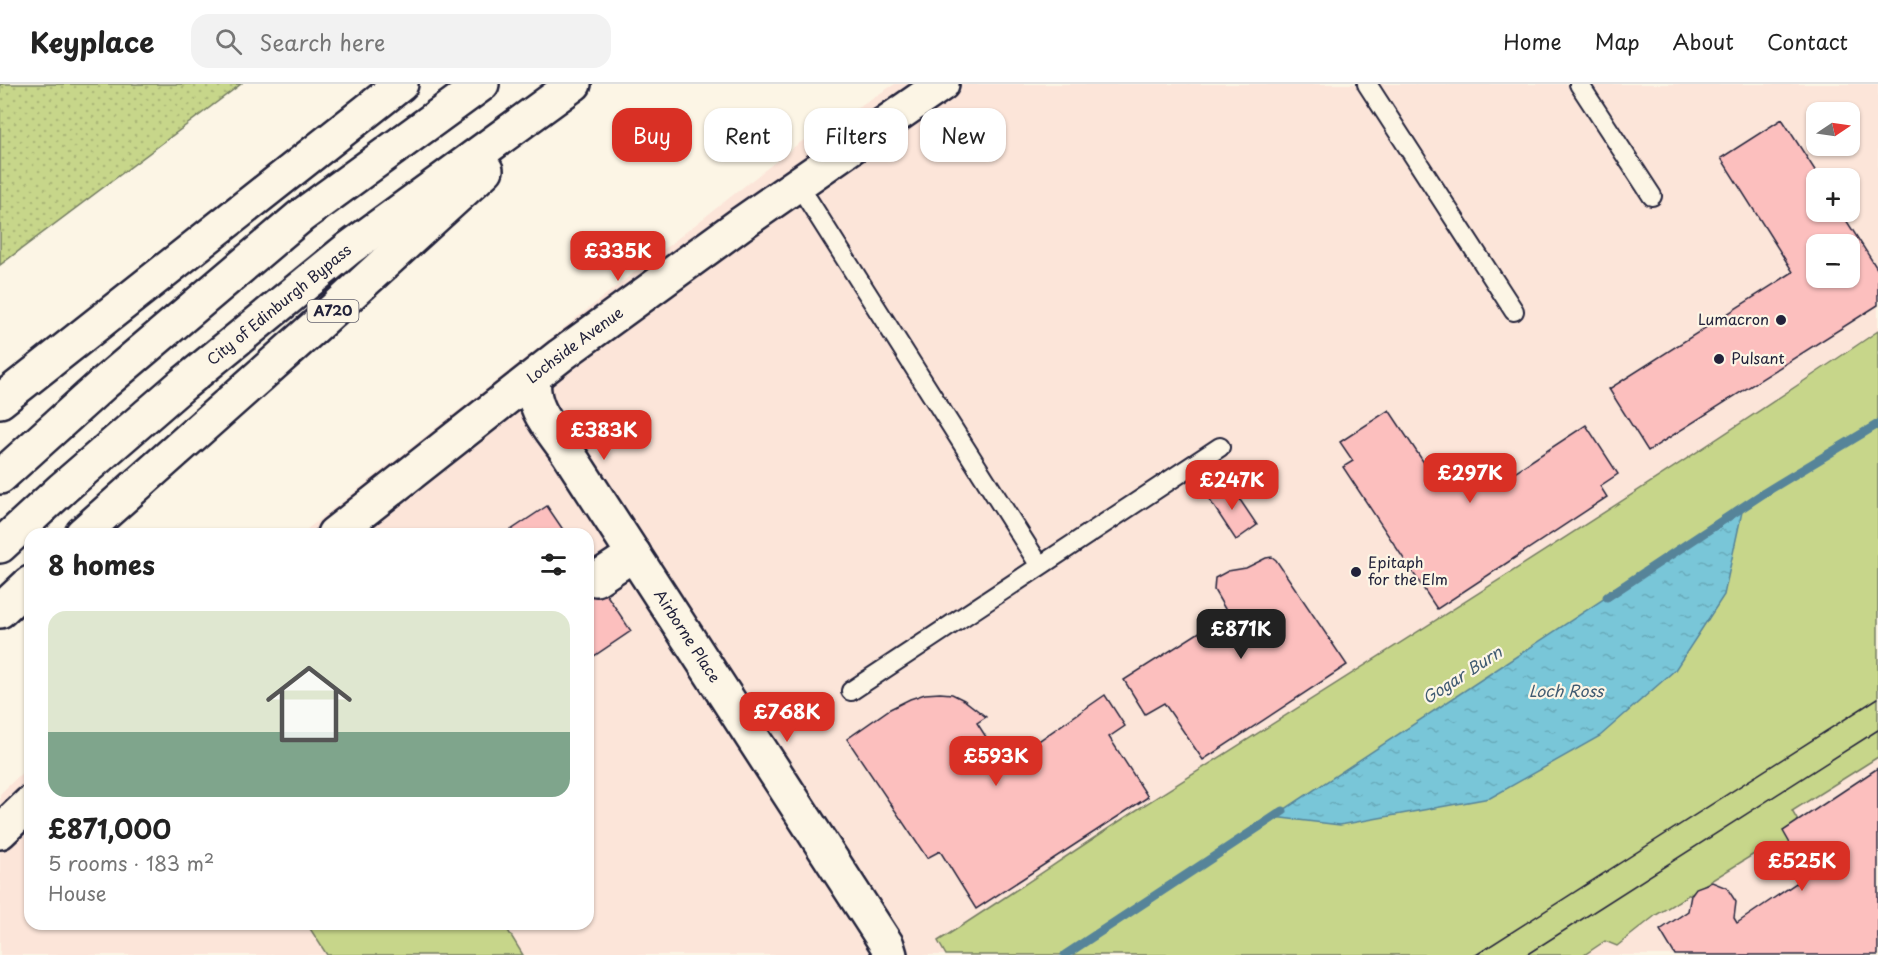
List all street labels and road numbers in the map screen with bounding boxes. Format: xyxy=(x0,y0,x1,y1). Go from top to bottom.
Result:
street label: City of Edinburgh Bypass xyxy=(201,238,356,370)
road number: A720 xyxy=(308,300,358,322)
street label: Lochside Avenue xyxy=(521,300,627,388)
street label: Airborne Place xyxy=(649,584,727,687)

